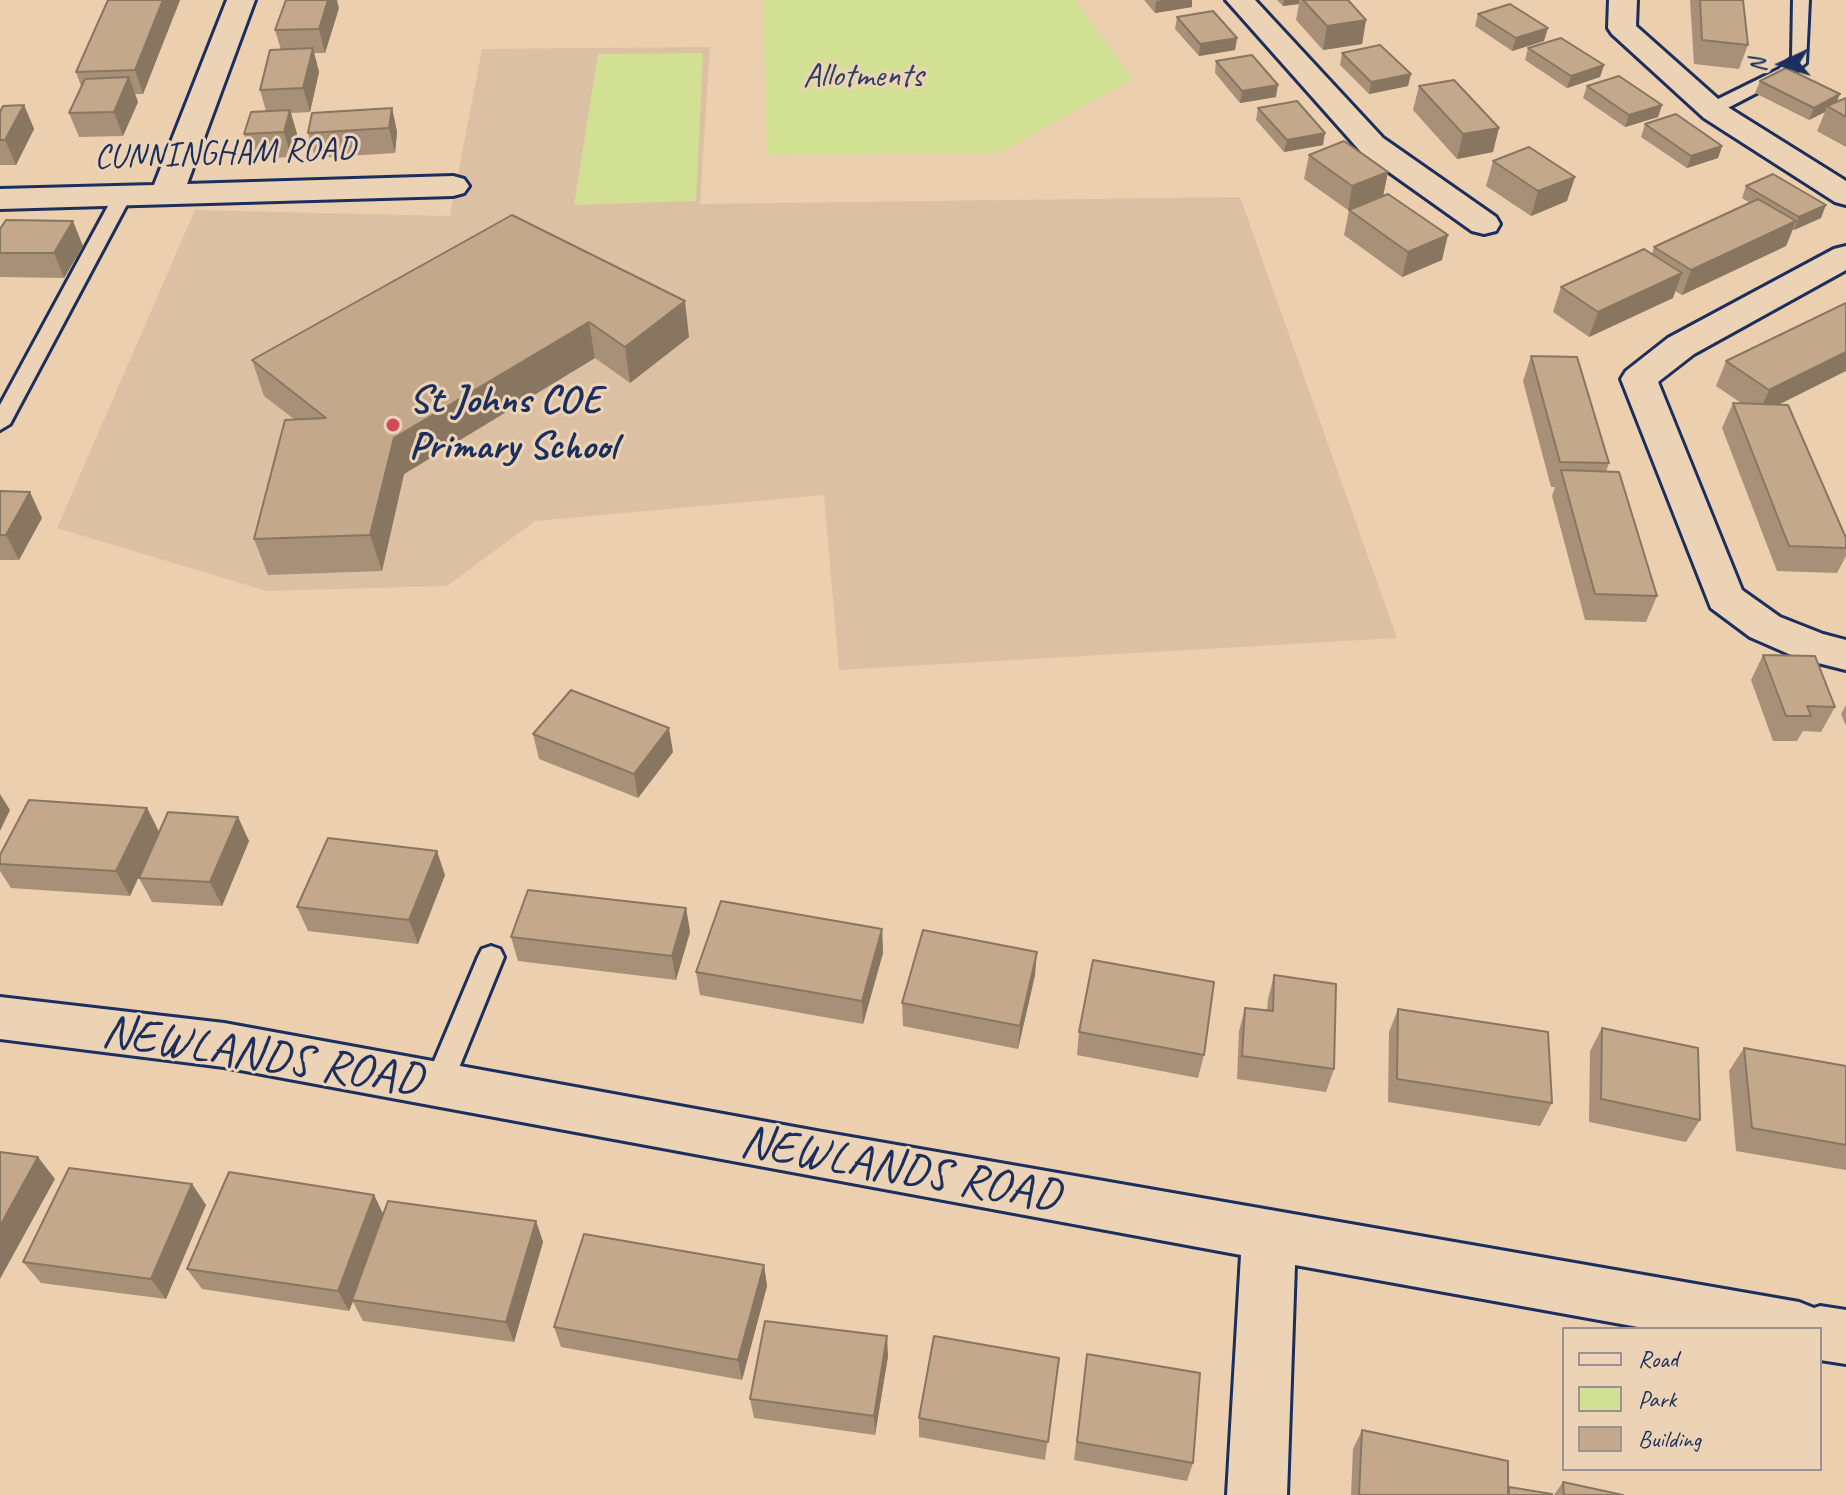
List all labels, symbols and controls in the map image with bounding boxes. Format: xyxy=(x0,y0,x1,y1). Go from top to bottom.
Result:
north arrow xyxy=(1742,24,1822,104)
park label: Allotments xyxy=(803,57,923,97)
text: N xyxy=(1744,58,1772,73)
street label: CUNNINGHAM ROAD xyxy=(93,129,357,179)
place label: St Johns COE Primary School xyxy=(409,378,617,472)
marker: St Johns COE Primary School xyxy=(384,416,402,434)
street label: NEWLANDS ROAD xyxy=(98,1003,426,1111)
street label: NEWLANDS ROAD xyxy=(736,1114,1064,1226)
legend xyxy=(1562,1327,1822,1471)
text: Road xyxy=(1638,1344,1678,1374)
text: Park xyxy=(1638,1384,1676,1414)
text: Building xyxy=(1638,1424,1701,1454)

